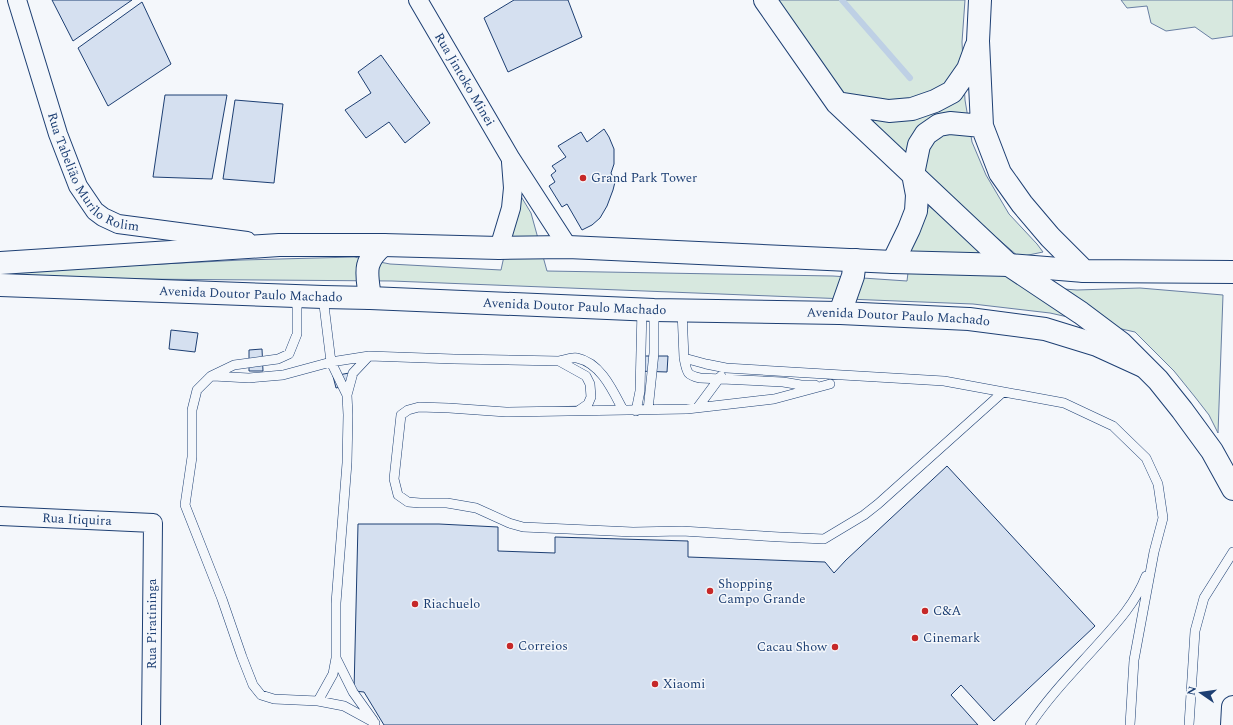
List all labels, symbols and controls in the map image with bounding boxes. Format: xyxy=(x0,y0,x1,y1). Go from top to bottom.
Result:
street label: Rua Jintoko Minei xyxy=(429,29,500,130)
street label: Rua Tabelião Murilo Rolim xyxy=(42,110,141,237)
place label: Grand Park Tower xyxy=(591,168,697,188)
marker: Grand Park Tower xyxy=(578,173,588,183)
street label: Avenida Doutor Paulo Machado xyxy=(159,281,343,307)
street label: Avenida Doutor Paulo Machado xyxy=(482,293,667,320)
street label: Avenida Doutor Paulo Machado xyxy=(806,302,991,332)
street label: Rua Itiquira xyxy=(42,508,113,531)
place label: Shopping Campo Grande xyxy=(718,574,805,609)
street label: Rua Piratininga xyxy=(142,578,162,669)
marker: Shopping Campo Grande xyxy=(705,586,715,596)
place label: Riachuelo xyxy=(423,594,480,614)
marker: Riachuelo xyxy=(410,599,420,609)
place label: C&A xyxy=(933,601,961,621)
marker: C&A xyxy=(920,606,930,616)
place label: Cinemark xyxy=(923,628,980,648)
marker: Cinemark xyxy=(910,633,920,643)
place label: Correios xyxy=(518,636,568,656)
place label: Cacau Show xyxy=(757,637,828,657)
marker: Correios xyxy=(505,641,515,651)
marker: Cacau Show xyxy=(830,642,840,652)
north arrow xyxy=(1181,673,1221,713)
place label: Xiaomi xyxy=(663,674,705,694)
marker: Xiaomi xyxy=(650,679,660,689)
text: N xyxy=(1182,685,1201,697)

